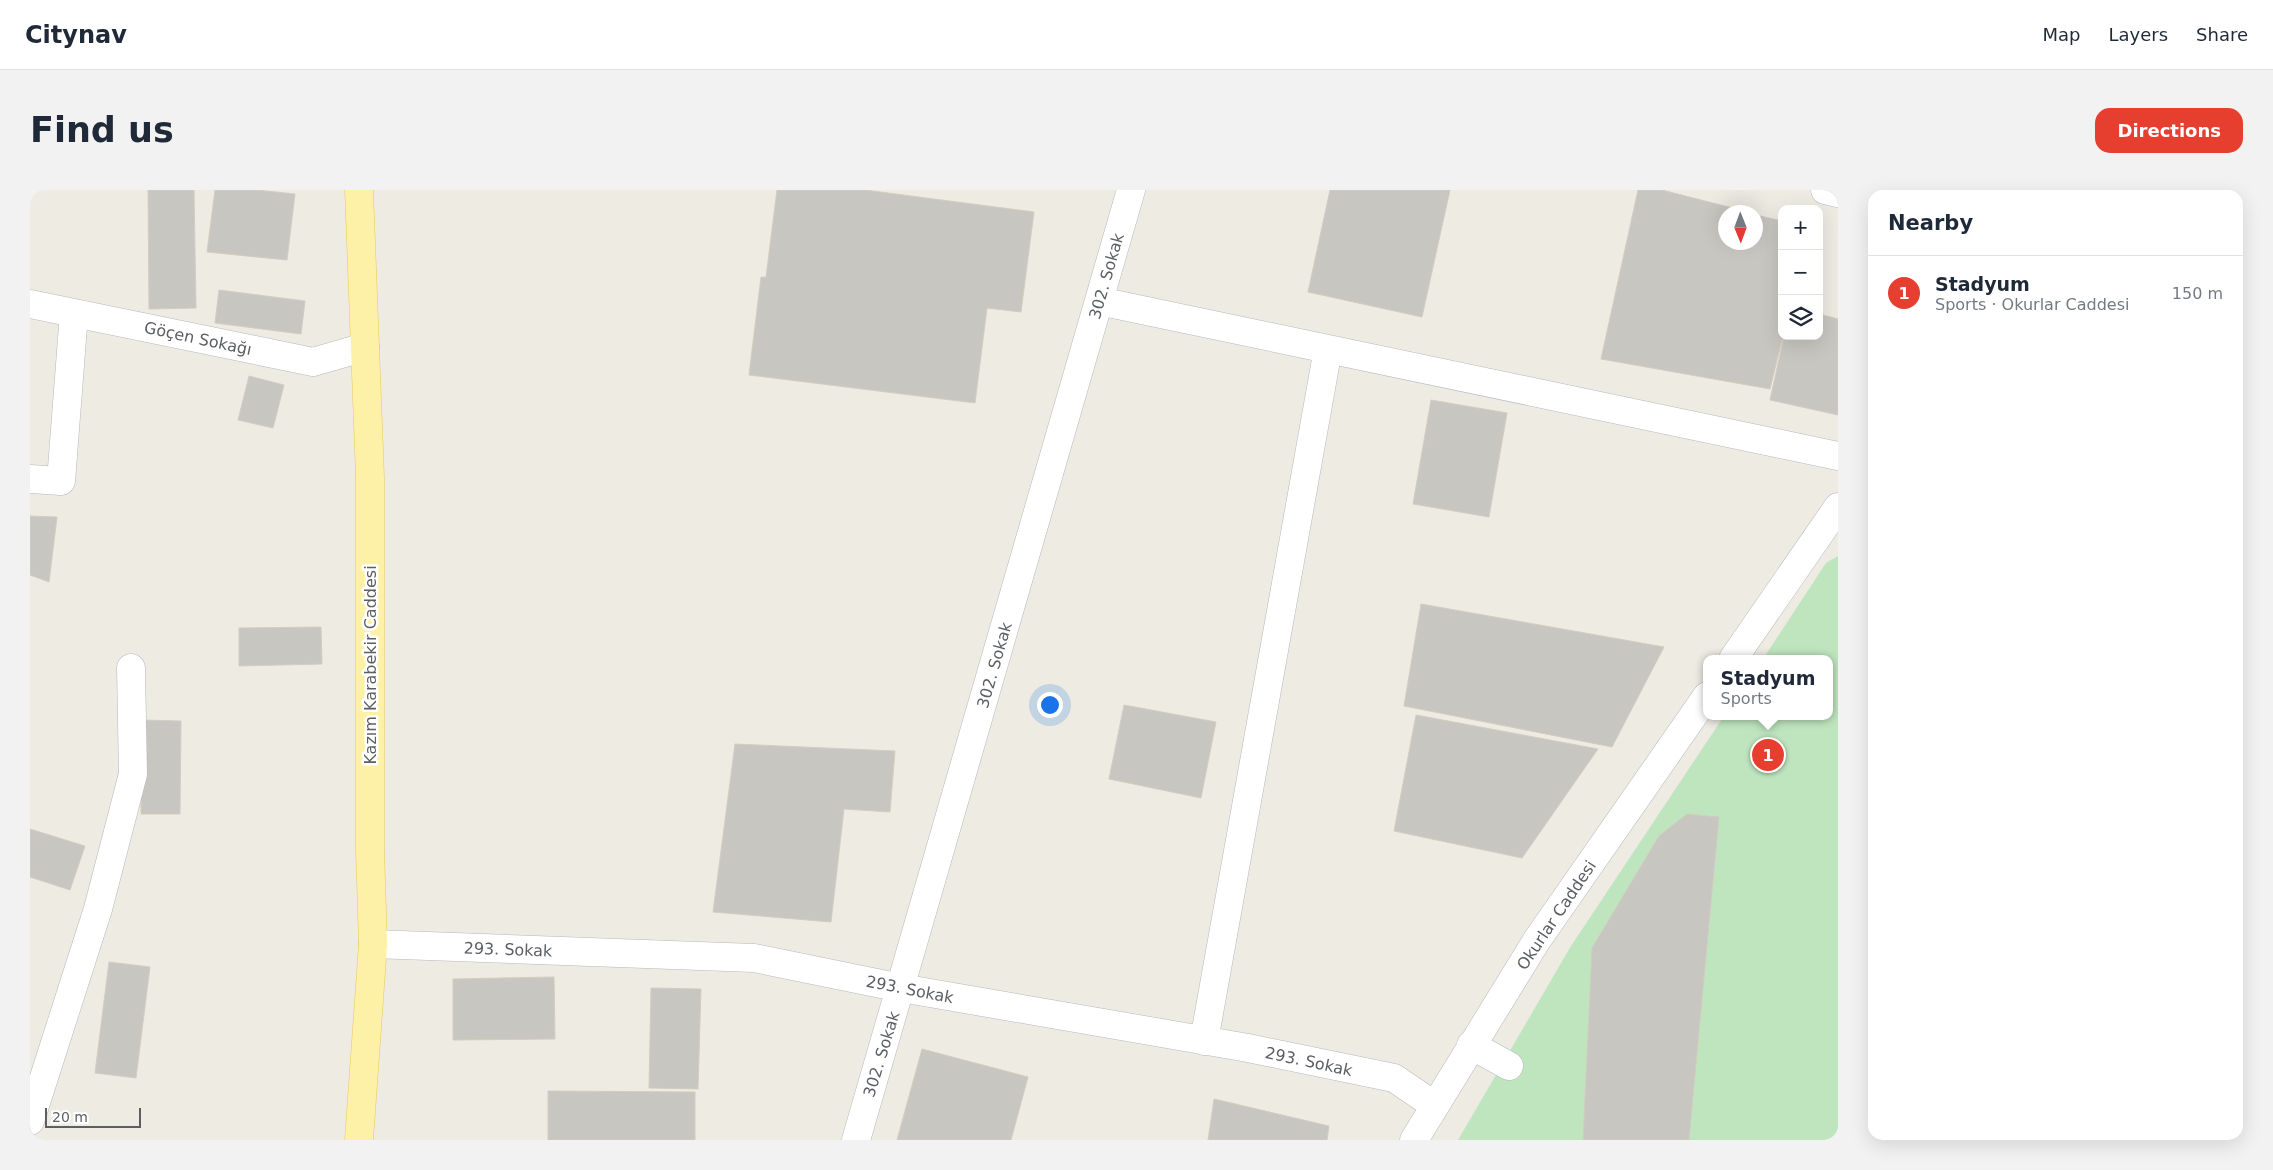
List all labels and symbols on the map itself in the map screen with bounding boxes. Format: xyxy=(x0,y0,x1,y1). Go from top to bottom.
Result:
north arrow xyxy=(1718,205,1763,250)
street label: 302. Sokak xyxy=(1085,230,1128,321)
street label: Göçen Sokağı xyxy=(142,318,253,359)
street label: Kazım Karabekir Caddesi xyxy=(361,565,380,765)
street label: 302. Sokak xyxy=(973,619,1016,710)
your location xyxy=(1037,692,1063,718)
pin: 1 xyxy=(1752,736,1784,774)
street label: Okurlar Caddesi xyxy=(1513,857,1600,974)
street label: 293. Sokak xyxy=(463,938,553,961)
street label: 293. Sokak xyxy=(865,972,956,1007)
street label: 302. Sokak xyxy=(859,1008,904,1099)
street label: 293. Sokak xyxy=(1264,1043,1355,1080)
scale bar xyxy=(45,1105,141,1128)

